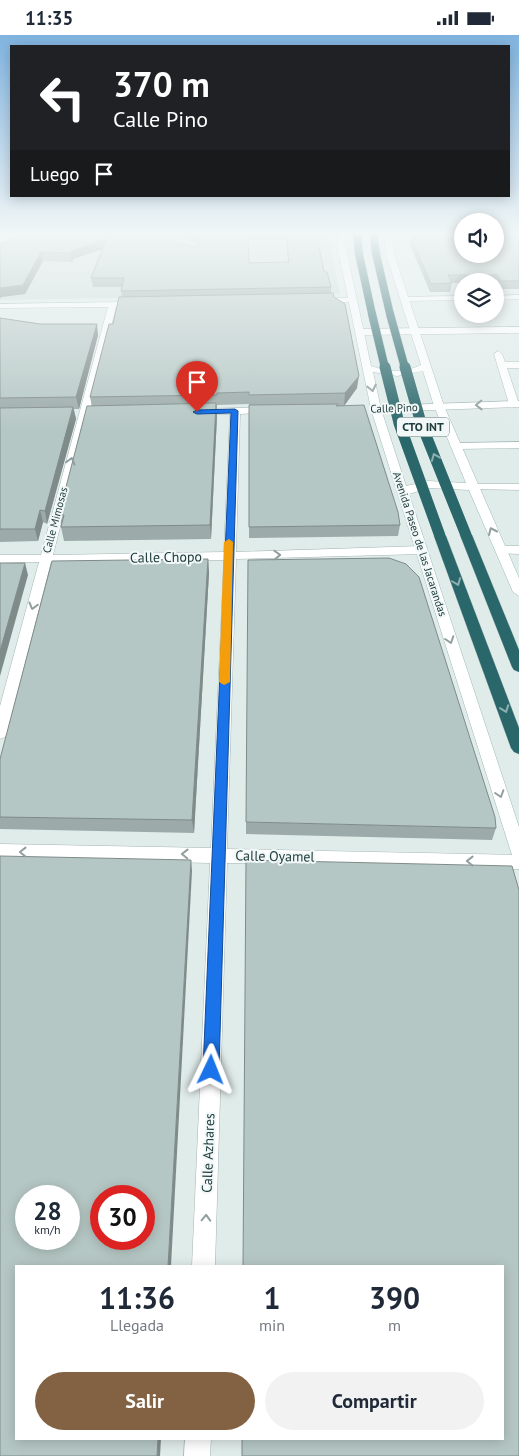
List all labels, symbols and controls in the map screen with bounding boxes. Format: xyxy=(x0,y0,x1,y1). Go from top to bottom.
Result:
text: 11:35 xyxy=(25,6,73,30)
text: 370 m xyxy=(113,61,210,107)
icon: left xyxy=(30,65,95,130)
text: Calle Pino xyxy=(113,105,208,133)
icon: arrive xyxy=(90,160,118,188)
text: Luego xyxy=(30,162,80,186)
map controls xyxy=(454,213,504,323)
button: sound xyxy=(454,213,504,263)
button: layers xyxy=(454,273,504,323)
pin xyxy=(176,361,218,412)
icon: arrive xyxy=(183,368,211,396)
one-way arrow xyxy=(366,383,377,392)
street label: Calle Pino xyxy=(370,400,418,416)
one-way arrow xyxy=(475,400,482,410)
road number: CTO INT xyxy=(397,417,449,437)
one-way arrow xyxy=(431,454,441,462)
one-way arrow xyxy=(65,457,75,465)
street label: Avenida Paseo de las Jacarandas xyxy=(390,470,450,618)
street label: Calle Mimosas xyxy=(39,485,71,555)
one-way arrow xyxy=(488,527,499,536)
street label: Calle Chopo xyxy=(130,547,202,567)
one-way arrow xyxy=(273,549,281,560)
one-way arrow xyxy=(451,577,461,586)
one-way arrow xyxy=(28,601,39,610)
one-way arrow xyxy=(445,635,455,643)
one-way arrow xyxy=(499,704,509,713)
one-way arrow xyxy=(494,790,504,798)
street label: Calle Oyamel xyxy=(235,846,315,866)
one-way arrow xyxy=(19,847,26,857)
one-way arrow xyxy=(181,849,189,859)
one-way arrow xyxy=(466,856,474,866)
position arrow xyxy=(184,1043,236,1095)
street label: Calle Azhares xyxy=(198,1113,218,1193)
speed limit sign: 30 xyxy=(90,1185,155,1250)
text: 28 xyxy=(33,1195,62,1227)
one-way arrow xyxy=(200,1213,211,1221)
text: km/h xyxy=(34,1222,61,1237)
text: 11:36 xyxy=(99,1278,175,1317)
text: 1 xyxy=(264,1278,281,1317)
text: 390 xyxy=(369,1278,420,1317)
text: Llegada xyxy=(110,1315,164,1335)
text: min xyxy=(259,1315,285,1335)
text: m xyxy=(388,1315,401,1335)
button: Salir xyxy=(35,1372,255,1430)
button: Compartir xyxy=(265,1372,484,1430)

